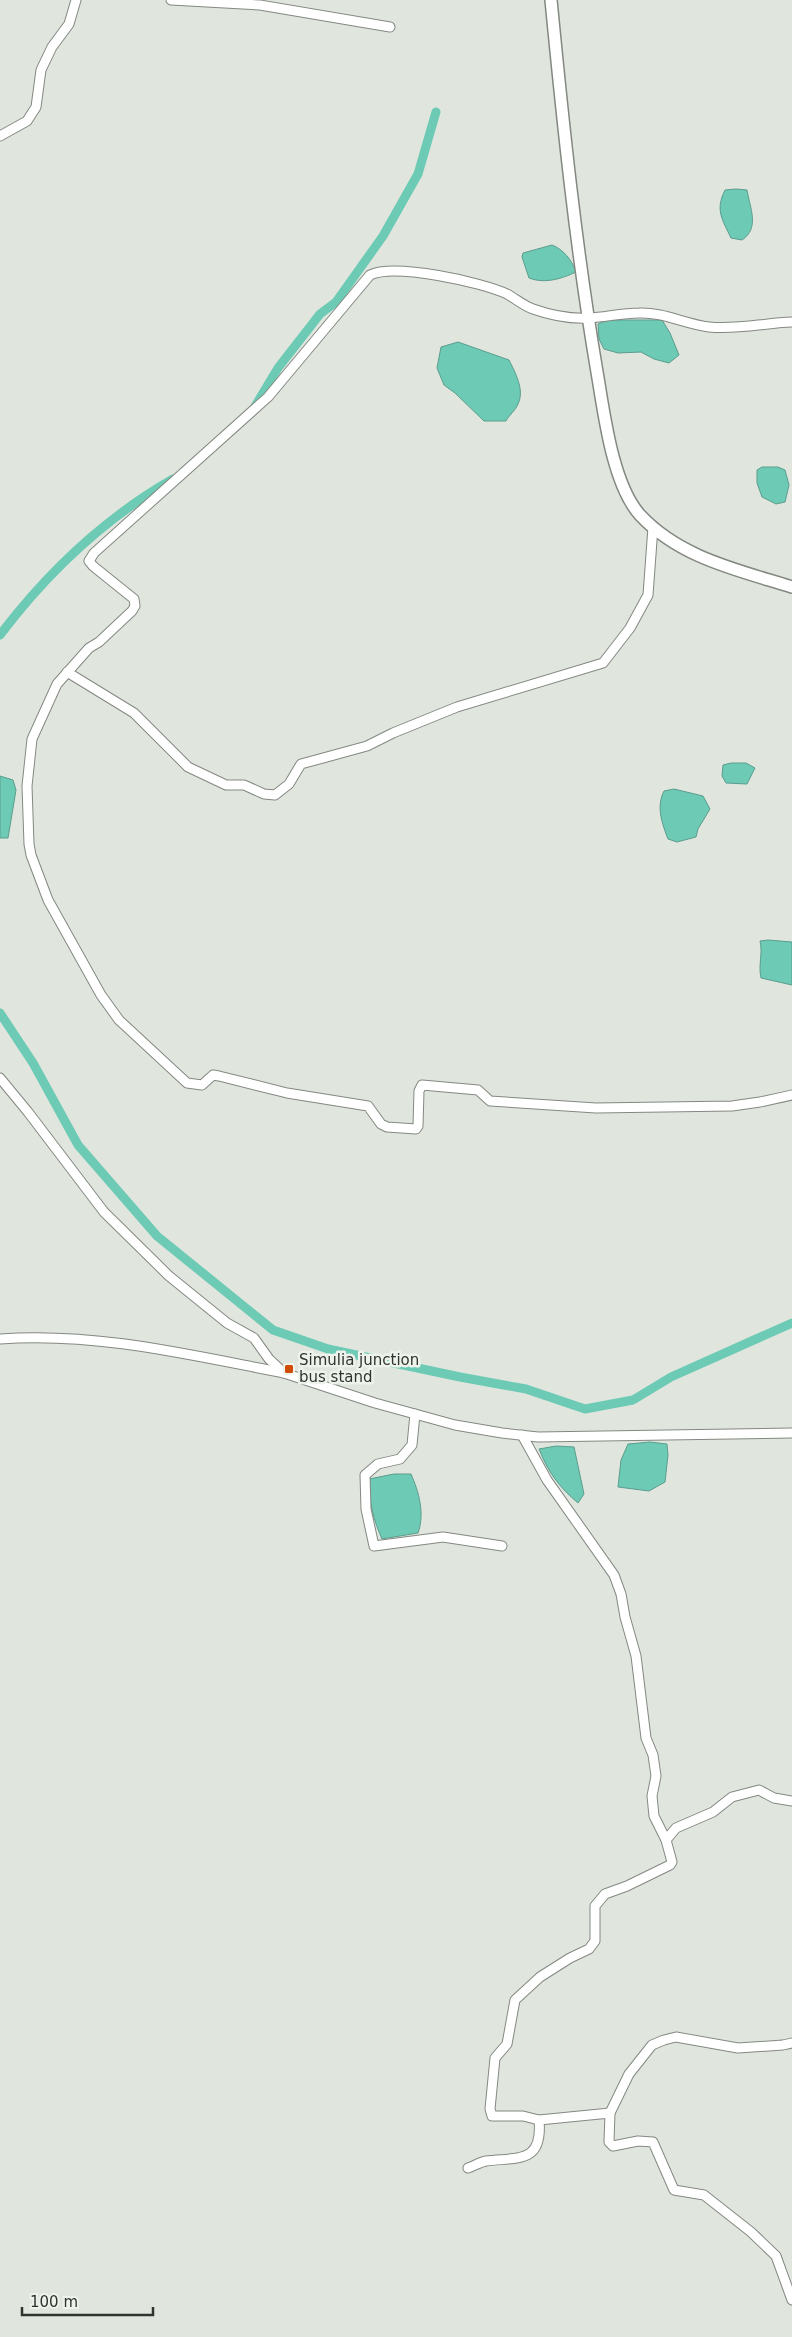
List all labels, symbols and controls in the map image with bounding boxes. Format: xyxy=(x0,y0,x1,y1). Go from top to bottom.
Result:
place label: Simulia junction bus stand xyxy=(299,1351,419,1386)
marker: Simulia junction bus stand xyxy=(283,1363,295,1375)
scale bar xyxy=(22,2284,154,2316)
text: 100 m xyxy=(30,2293,78,2311)

